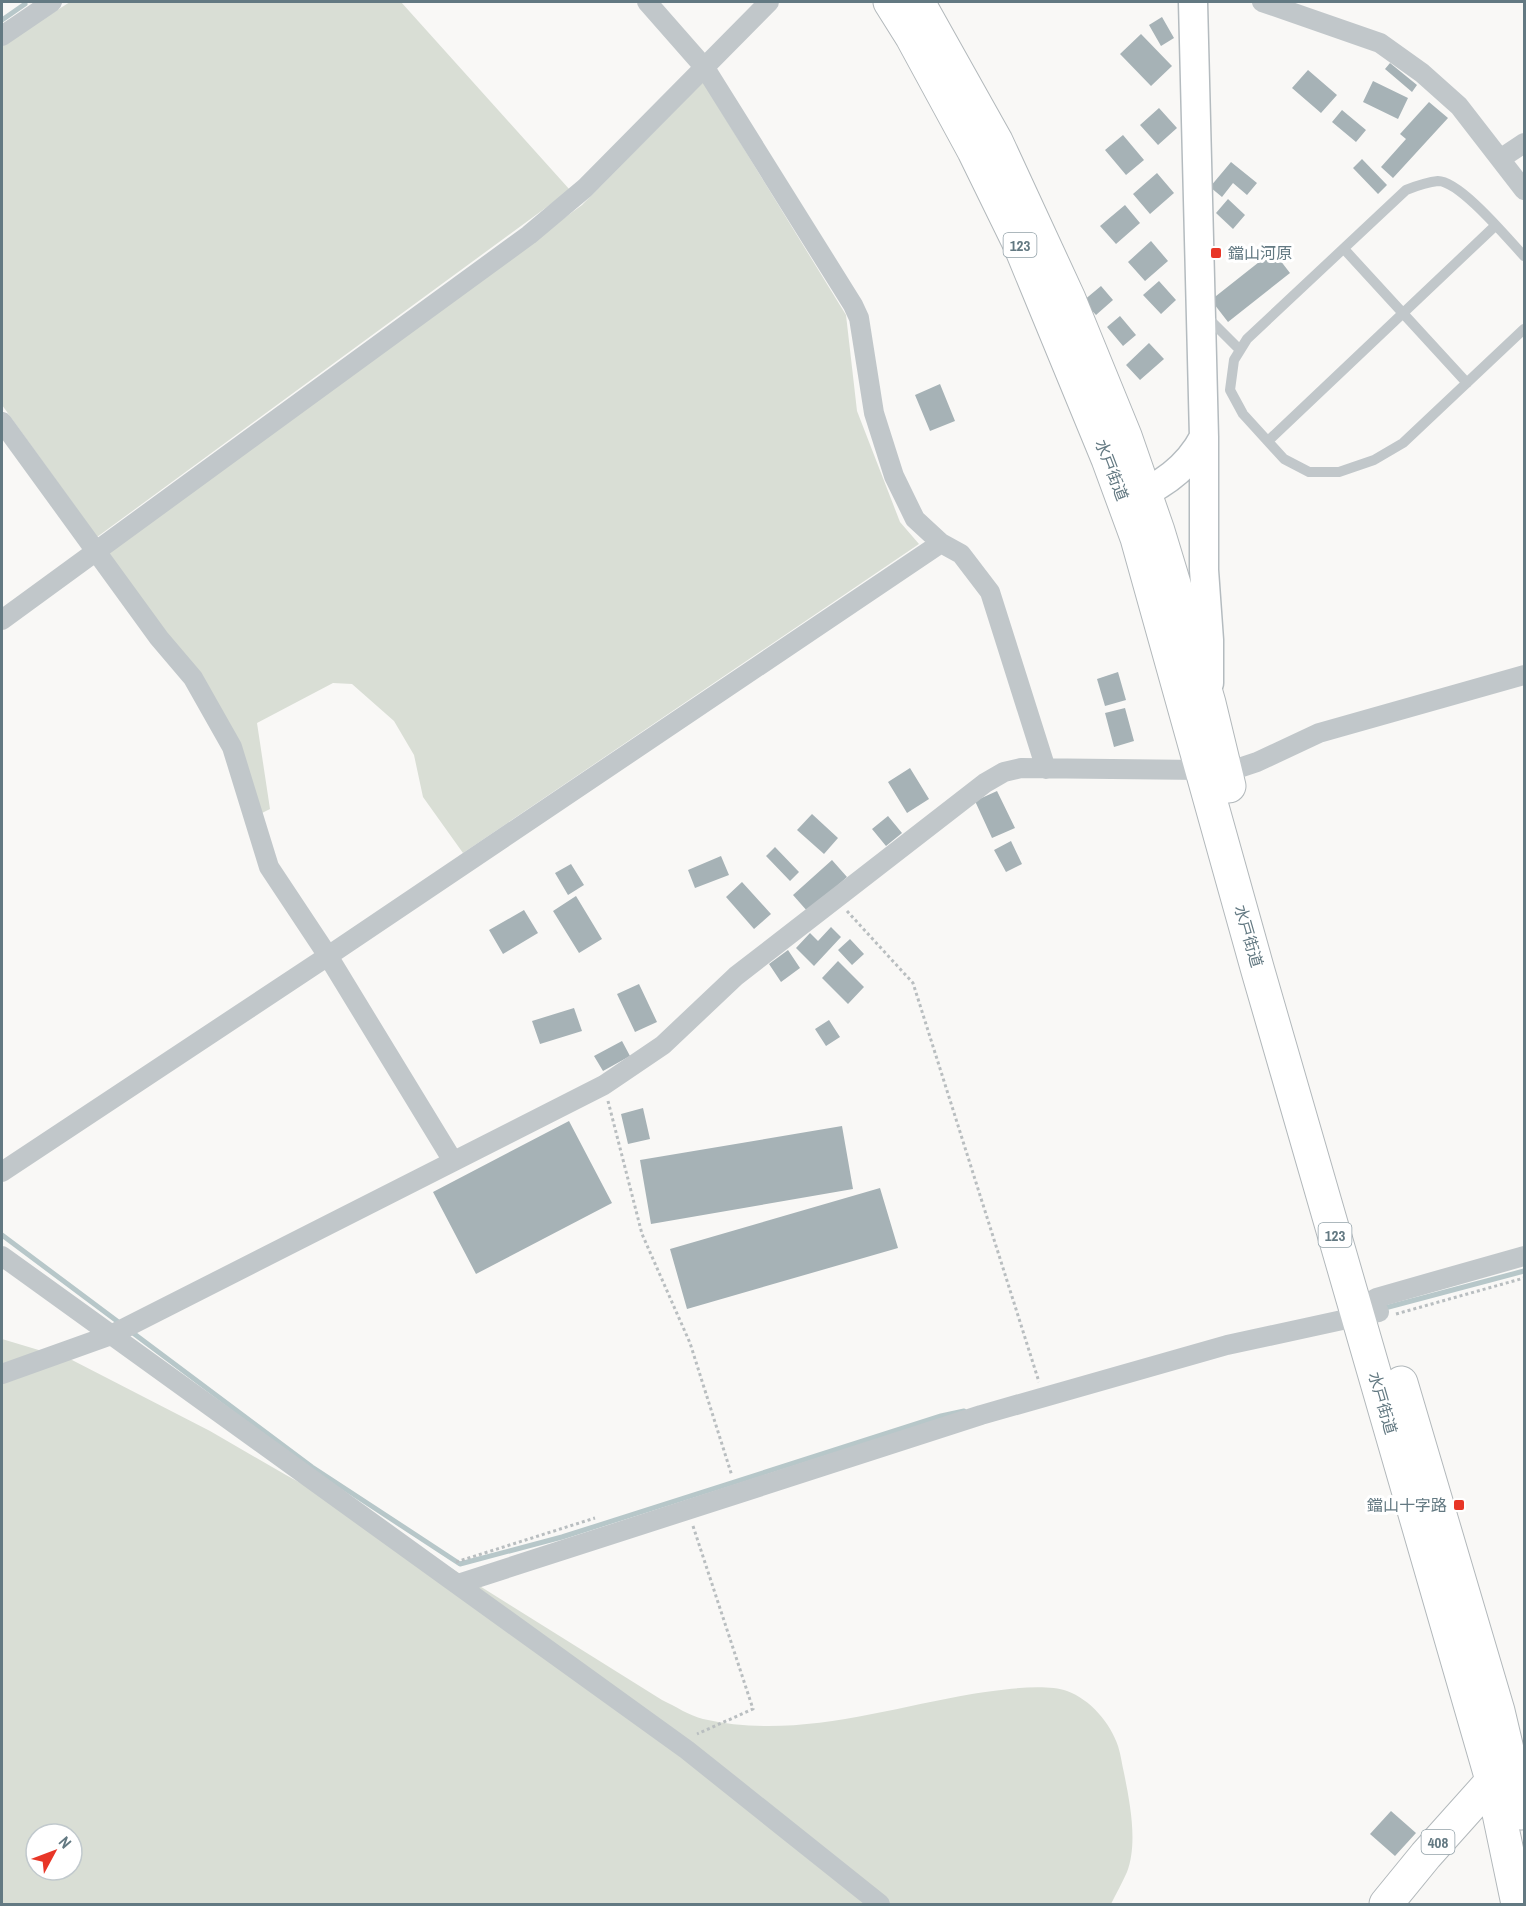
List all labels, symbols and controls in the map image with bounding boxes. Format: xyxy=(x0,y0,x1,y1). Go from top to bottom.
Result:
road number: 123 xyxy=(1004,233,1036,257)
place label: 鐺山河原 xyxy=(1228,242,1292,264)
marker: 鐺山河原 xyxy=(1209,246,1223,260)
street label: 水戸街道 xyxy=(1090,436,1134,504)
street label: 水戸街道 xyxy=(1230,902,1268,970)
road number: 123 xyxy=(1318,1223,1352,1247)
street label: 水戸街道 xyxy=(1364,1369,1402,1437)
place label: 鐺山十字路 xyxy=(1367,1494,1447,1516)
marker: 鐺山十字路 xyxy=(1452,1498,1466,1512)
north arrow xyxy=(24,1822,84,1882)
road number: 408 xyxy=(1422,1830,1454,1854)
text: N xyxy=(54,1831,77,1853)

